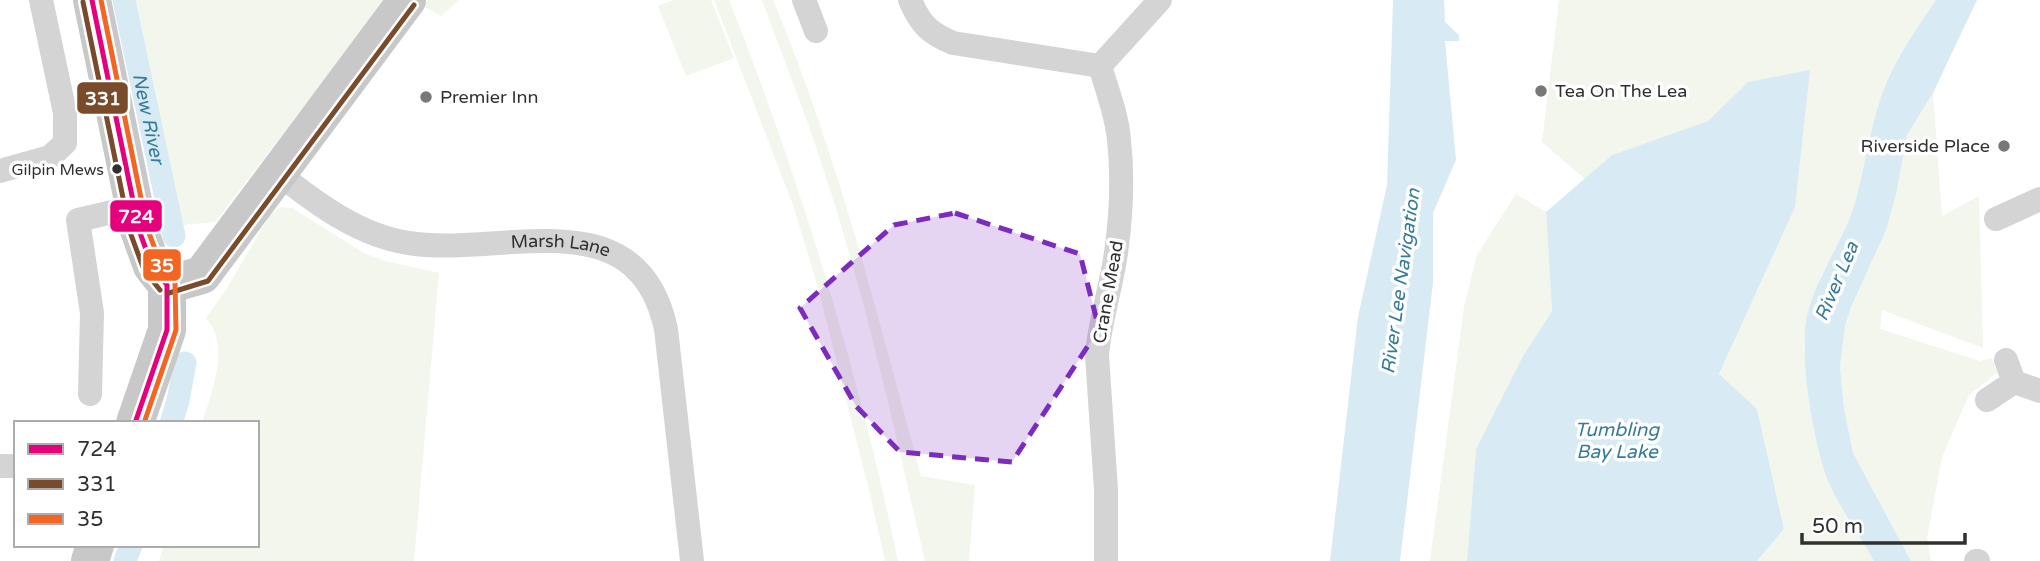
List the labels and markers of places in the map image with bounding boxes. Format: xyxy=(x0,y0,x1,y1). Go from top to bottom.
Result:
place label: Tea On The Lea xyxy=(1555,80,1687,102)
marker: Tea On The Lea xyxy=(1533,83,1549,99)
place label: Premier Inn xyxy=(440,86,538,108)
marker: Premier Inn xyxy=(418,89,434,105)
place label: Riverside Place xyxy=(1861,135,1990,157)
marker: Riverside Place xyxy=(1996,138,2012,154)
place label: Gilpin Mews xyxy=(11,160,104,180)
marker: Gilpin Mews xyxy=(110,162,124,176)

